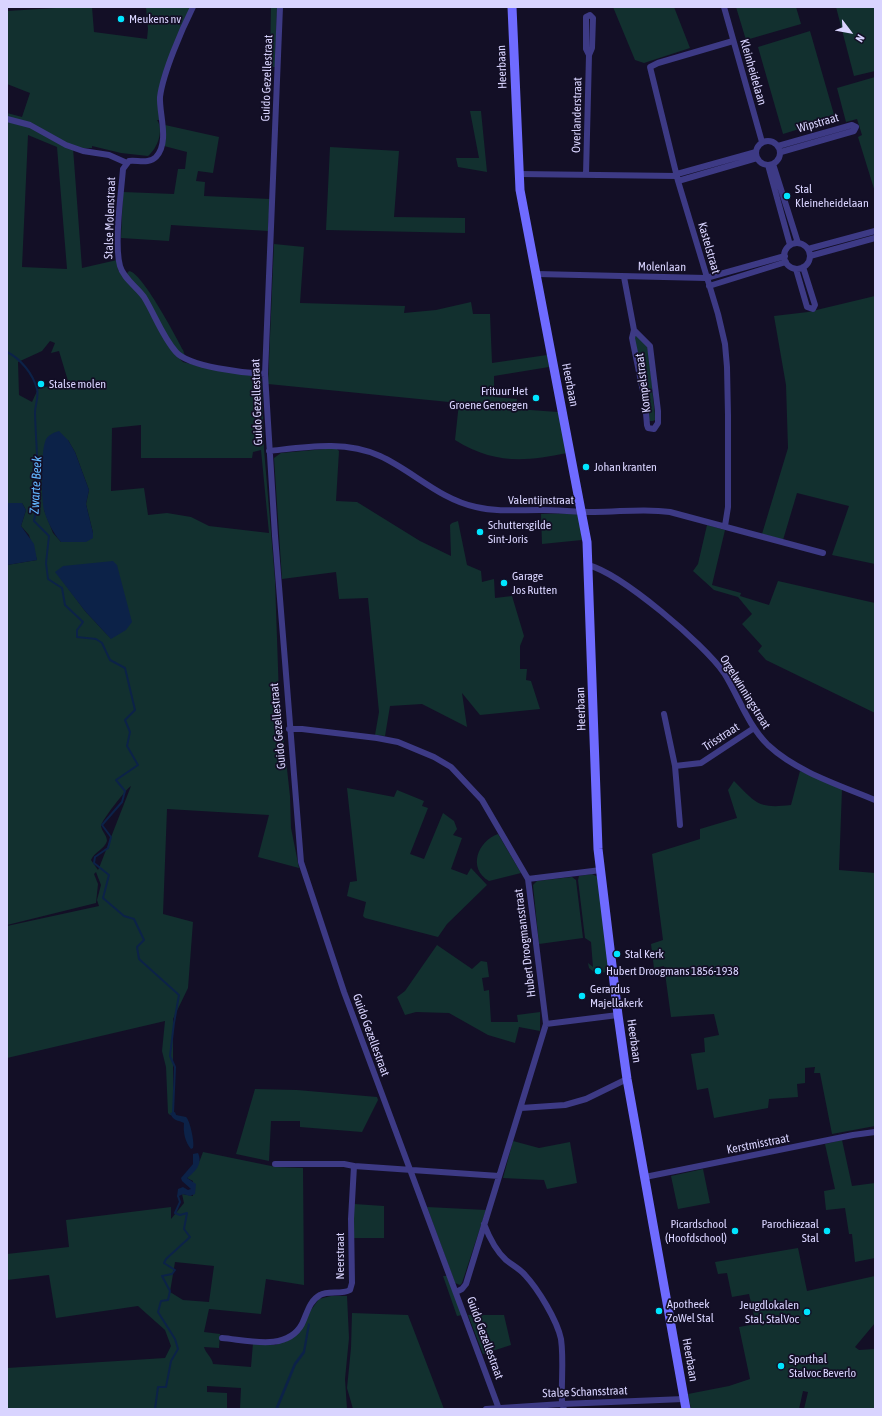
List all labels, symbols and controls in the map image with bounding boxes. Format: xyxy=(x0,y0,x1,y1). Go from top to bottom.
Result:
place label: Meukens nv xyxy=(129,12,181,26)
north arrow xyxy=(830,12,870,52)
marker: Meukens nv xyxy=(116,14,126,24)
text: N xyxy=(853,32,867,44)
street label: Guido Gezellestraat xyxy=(258,34,276,122)
street label: Kleinheidelaan xyxy=(737,37,769,107)
street label: Heerbaan xyxy=(494,45,510,89)
street label: Overlanderstraat xyxy=(569,77,585,153)
street label: Wipstraat xyxy=(795,110,841,136)
street label: Stalse Molenstraat xyxy=(101,177,119,259)
place label: Stal Kleineheidelaan xyxy=(795,182,869,210)
marker: Stal Kleineheidelaan xyxy=(782,191,792,201)
street label: Kastelstraat xyxy=(695,221,723,275)
street label: Molenlaan xyxy=(638,259,686,275)
street label: Kompelstraat xyxy=(632,352,654,414)
street label: Guido Gezellestraat xyxy=(248,358,266,446)
street label: Heerbaan xyxy=(559,362,581,408)
place label: Stalse molen xyxy=(49,377,106,391)
marker: Stalse molen xyxy=(36,379,46,389)
place label: Frituur Het Groene Genoegen xyxy=(449,384,528,412)
marker: Frituur Het Groene Genoegen xyxy=(531,393,541,403)
water label: Zwarte Beek xyxy=(27,456,45,514)
place label: Johan kranten xyxy=(594,460,657,474)
marker: Johan kranten xyxy=(581,462,591,472)
street label: Valentijnstraat xyxy=(508,493,574,507)
place label: Schuttersgilde Sint-Joris xyxy=(488,518,551,546)
marker: Schuttersgilde Sint-Joris xyxy=(475,527,485,537)
place label: Garage Jos Rutten xyxy=(512,569,557,597)
marker: Garage Jos Rutten xyxy=(499,578,509,588)
street label: Orgelwinningstraat xyxy=(716,652,774,732)
street label: Guido Gezellestraat xyxy=(267,682,289,770)
street label: Heerbaan xyxy=(573,687,589,731)
street label: Trisstraat xyxy=(700,720,742,754)
street label: Hubert Droogmansstraat xyxy=(511,888,539,998)
place label: Stal Kerk xyxy=(625,947,664,961)
marker: Stal Kerk xyxy=(612,949,622,959)
place label: Hubert Droogmans 1856-1938 xyxy=(606,964,739,978)
marker: Hubert Droogmans 1856-1938 xyxy=(593,966,603,976)
place label: Gerardus Majellakerk xyxy=(590,982,643,1010)
marker: Gerardus Majellakerk xyxy=(577,991,587,1001)
street label: Guido Gezellestraat xyxy=(349,992,393,1078)
street label: Heerbaan xyxy=(624,1018,644,1064)
street label: Kerstmisstraat xyxy=(725,1131,791,1157)
place label: Picardschool (Hoofdschool) xyxy=(665,1217,727,1245)
place label: Parochiezaal Stal xyxy=(761,1217,819,1245)
marker: Picardschool (Hoofdschool) xyxy=(730,1226,740,1236)
marker: Parochiezaal Stal xyxy=(822,1226,832,1236)
street label: Neerstraat xyxy=(333,1232,347,1280)
street label: Guido Gezellestraat xyxy=(463,1295,507,1381)
place label: Apotheek ZoWel Stal xyxy=(667,1297,714,1325)
place label: Jeugdlokalen Stal, StalVoc xyxy=(739,1298,799,1326)
marker: Apotheek ZoWel Stal xyxy=(654,1306,664,1316)
marker: Jeugdlokalen Stal, StalVoc xyxy=(802,1307,812,1317)
street label: Heerbaan xyxy=(679,1337,701,1383)
place label: Sporthal Stalvoc Beverlo xyxy=(789,1352,856,1380)
marker: Sporthal Stalvoc Beverlo xyxy=(776,1361,786,1371)
street label: Stalse Schansstraat xyxy=(542,1383,628,1401)

